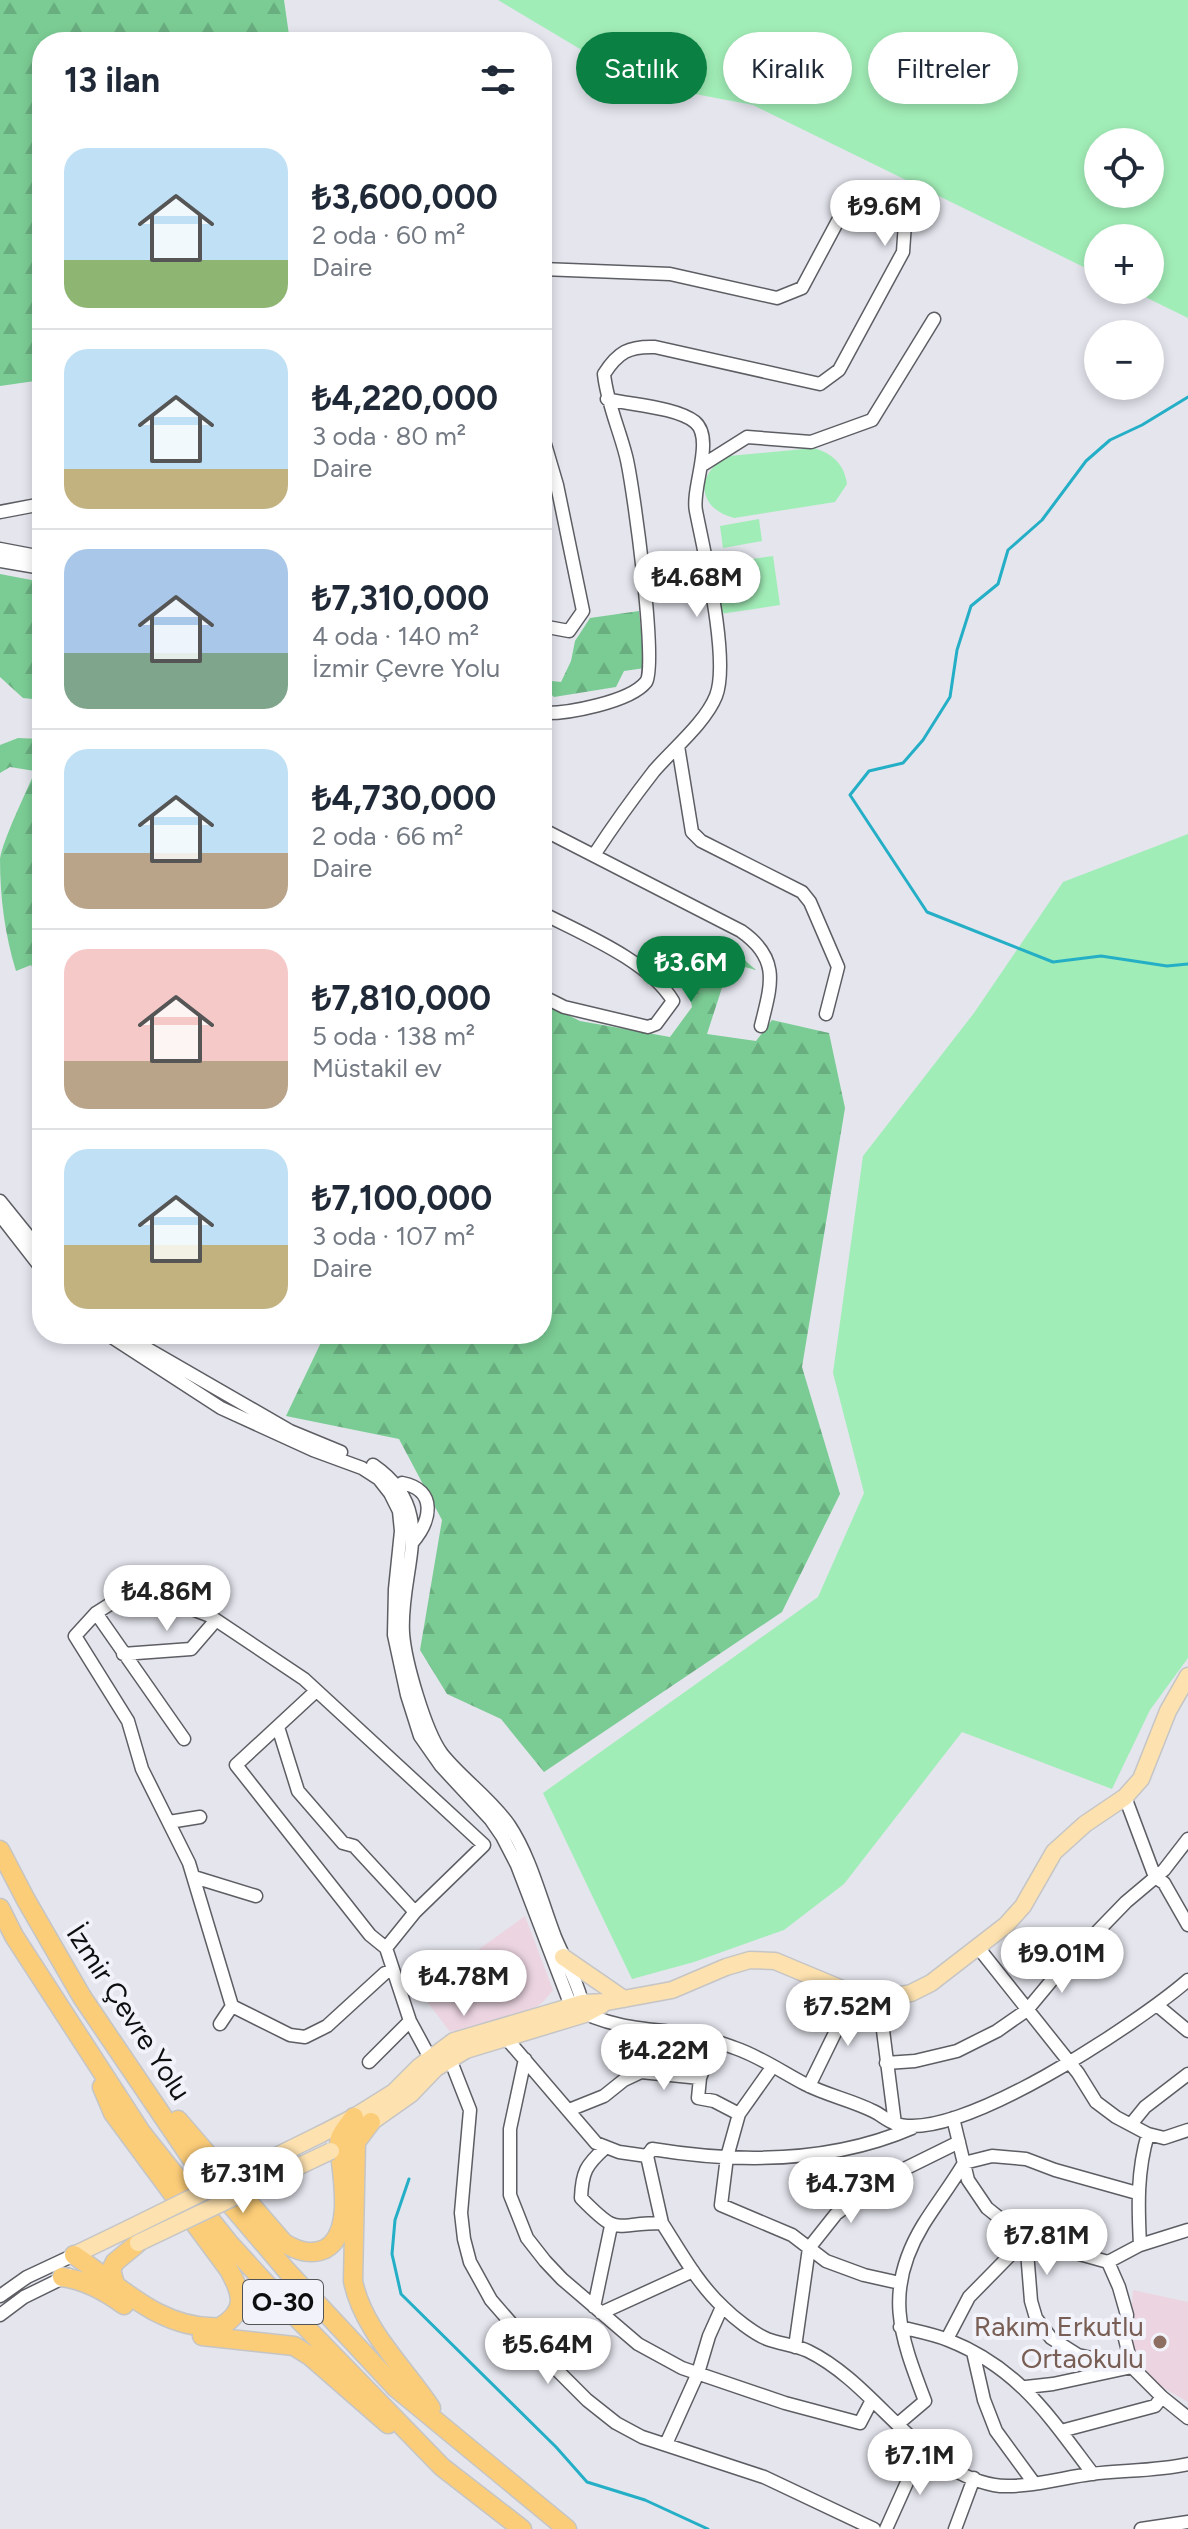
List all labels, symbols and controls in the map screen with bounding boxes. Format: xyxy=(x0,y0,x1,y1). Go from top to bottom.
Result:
chip: Satılık xyxy=(576,32,707,104)
chip: Kiralık xyxy=(723,32,852,104)
chip: Filtreler xyxy=(868,32,1018,104)
icon: filters xyxy=(476,58,520,102)
text: 13 ilan xyxy=(64,60,160,101)
map controls xyxy=(1084,128,1164,400)
button: locate xyxy=(1084,128,1164,208)
text: ₺3,600,000 xyxy=(312,177,498,218)
icon: home xyxy=(128,180,224,276)
pin: ₺9.6M xyxy=(829,180,941,248)
text: ₺9.6M xyxy=(848,190,922,222)
text: 2 oda · 60 m² xyxy=(312,219,465,251)
button: + xyxy=(1084,224,1164,304)
text: Daire xyxy=(312,251,372,283)
button: − xyxy=(1084,320,1164,400)
text: ₺4,220,000 xyxy=(312,378,498,419)
icon: home xyxy=(128,381,224,477)
text: 3 oda · 80 m² xyxy=(312,420,466,452)
text: Daire xyxy=(312,452,372,484)
pin: ₺4.68M xyxy=(632,551,762,619)
text: ₺4.68M xyxy=(651,561,743,593)
text: ₺7,310,000 xyxy=(312,578,489,619)
icon: home xyxy=(128,581,224,677)
text: 4 oda · 140 m² xyxy=(312,620,479,652)
text: İzmir Çevre Yolu xyxy=(312,652,500,684)
text: ₺4,730,000 xyxy=(312,778,496,819)
icon: home xyxy=(128,781,224,877)
text: 2 oda · 66 m² xyxy=(312,820,463,852)
text: Daire xyxy=(312,852,372,884)
pin: ₺3.6M xyxy=(635,936,747,1004)
text: ₺3.6M xyxy=(654,946,728,978)
text: ₺7,810,000 xyxy=(312,978,491,1019)
icon: home xyxy=(128,981,224,1077)
text: 5 oda · 138 m² xyxy=(312,1020,475,1052)
text: Müstakil ev xyxy=(312,1052,442,1084)
text: ₺7,100,000 xyxy=(312,1178,492,1219)
icon: home xyxy=(128,1181,224,1277)
text: 3 oda · 107 m² xyxy=(312,1220,475,1252)
text: Daire xyxy=(312,1252,372,1284)
pin: ₺4.86M xyxy=(102,1565,232,1633)
text: ₺4.86M xyxy=(121,1575,213,1607)
street label: İzmir Çevre Yolu xyxy=(60,1918,198,2106)
pin: ₺9.01M xyxy=(997,1927,1127,1995)
text: ₺9.01M xyxy=(1019,1937,1105,1969)
pin: ₺4.78M xyxy=(399,1950,529,2018)
text: ₺4.78M xyxy=(419,1960,509,1992)
pin: ₺7.52M xyxy=(783,1980,913,2048)
text: ₺7.52M xyxy=(804,1990,892,2022)
pin: ₺4.22M xyxy=(599,2024,729,2092)
text: ₺4.22M xyxy=(619,2034,709,2066)
pin: ₺7.31M xyxy=(178,2147,308,2215)
text: ₺7.31M xyxy=(201,2157,285,2189)
pin: ₺4.73M xyxy=(786,2157,916,2225)
text: ₺4.73M xyxy=(807,2167,895,2199)
pin: ₺7.81M xyxy=(982,2209,1112,2277)
text: ₺7.81M xyxy=(1005,2219,1089,2251)
road number: O-30 xyxy=(243,2280,323,2324)
place label: Rakım Erkutlu Ortaokulu xyxy=(974,2309,1144,2375)
pin: ₺5.64M xyxy=(483,2318,613,2386)
text: ₺5.64M xyxy=(503,2328,593,2360)
marker: Rakım Erkutlu Ortaokulu xyxy=(1151,2333,1169,2351)
pin: ₺7.1M xyxy=(864,2429,976,2497)
text: ₺7.1M xyxy=(885,2439,955,2471)

